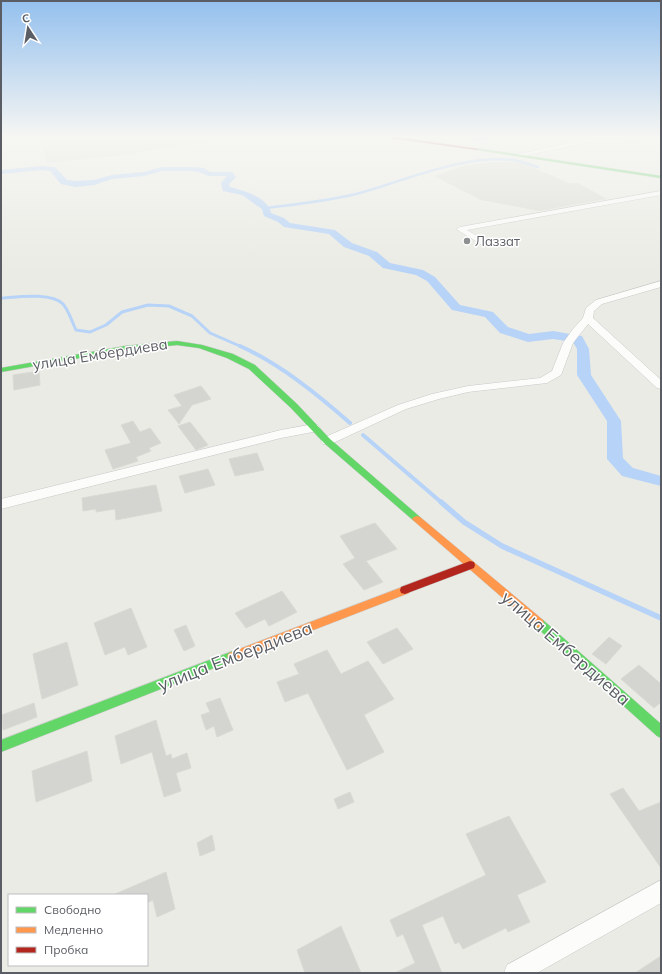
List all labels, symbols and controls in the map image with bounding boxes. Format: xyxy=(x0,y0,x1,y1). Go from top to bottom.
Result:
north arrow xyxy=(8,8,48,48)
text: С xyxy=(21,10,32,26)
place label: Лаззат xyxy=(475,233,520,249)
marker: Лаззат xyxy=(462,236,472,246)
street label: улица Ембердиева xyxy=(31,334,169,374)
street label: улица Ембердиева xyxy=(497,586,635,710)
street label: улица Ембердиева xyxy=(154,616,316,696)
legend xyxy=(8,894,148,966)
text: Свободно xyxy=(44,902,101,917)
text: Медленно xyxy=(44,922,103,937)
text: Пробка xyxy=(44,942,88,957)

